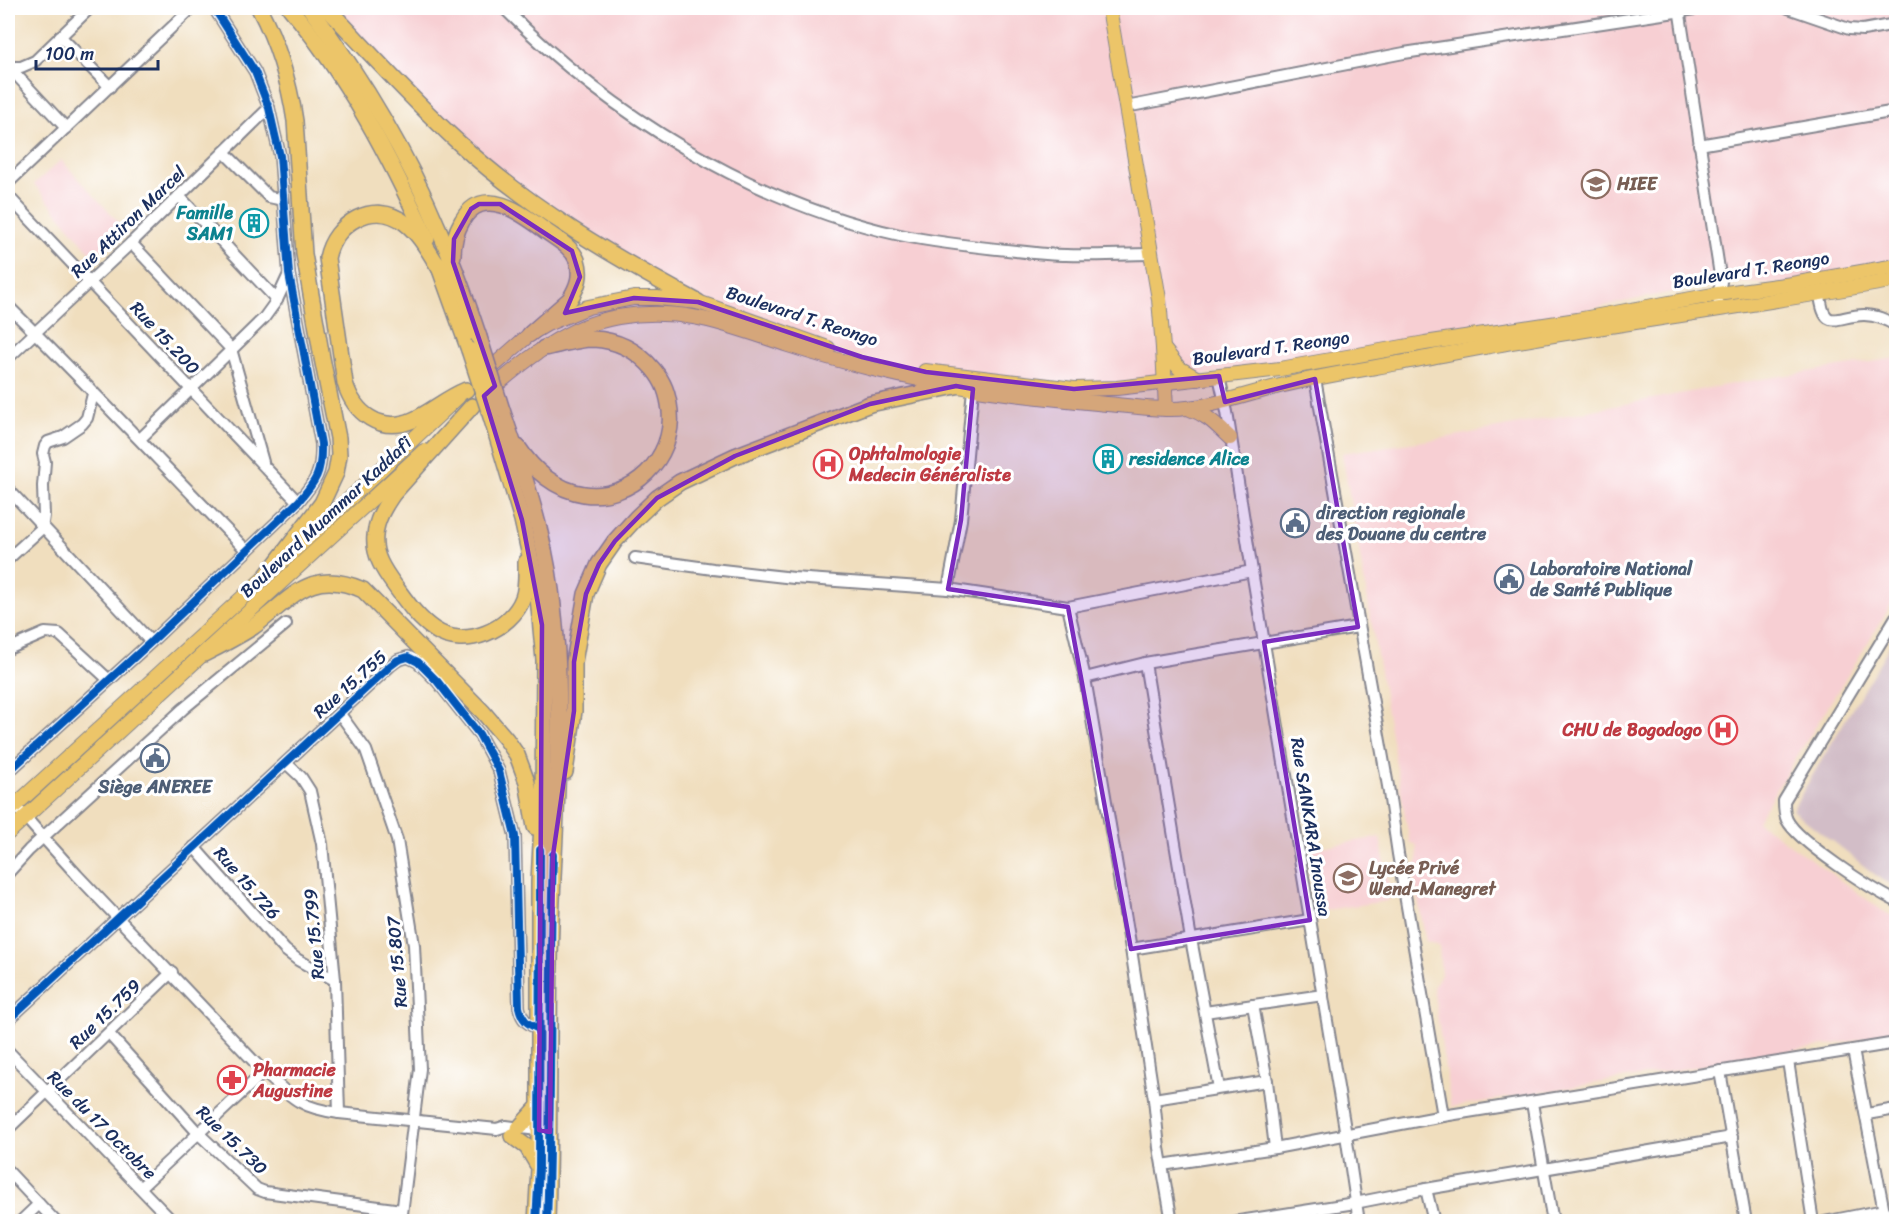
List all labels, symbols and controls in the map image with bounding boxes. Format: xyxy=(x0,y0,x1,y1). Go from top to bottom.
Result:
scale bar xyxy=(36,33,158,71)
text: 100 m xyxy=(45,38,94,70)
street label: Rue Attiron Marcel xyxy=(63,157,194,286)
school or university icon: HIEE xyxy=(1580,168,1612,200)
place label: HIEE xyxy=(1616,168,1659,200)
place label: Famille SAM1 xyxy=(175,197,233,250)
building icon: Famille SAM1 xyxy=(238,207,270,239)
street label: Boulevard T. Reongo xyxy=(1670,242,1832,298)
street label: Boulevard T. Reongo xyxy=(722,276,882,356)
street label: Rue 15.200 xyxy=(122,294,208,382)
street label: Boulevard T. Reongo xyxy=(1190,321,1352,375)
street label: Boulevard Muammar Kaddafi xyxy=(232,428,420,606)
place label: Ophtalmologie Medecin Généraliste xyxy=(848,438,1011,491)
building icon: residence Alice xyxy=(1092,443,1124,475)
place label: residence Alice xyxy=(1128,443,1250,475)
hospital icon: Ophtalmologie Medecin Généraliste xyxy=(812,448,844,480)
place label: direction regionale des Douane du centre xyxy=(1316,497,1487,550)
public building icon: direction regionale des Douane du centre xyxy=(1279,507,1311,539)
place label: Laboratoire National de Santé Publique xyxy=(1530,553,1693,606)
public building icon: Laboratoire National de Santé Publique xyxy=(1493,563,1525,595)
street label: Rue 15.755 xyxy=(306,642,394,726)
place label: CHU de Bogodogo xyxy=(1561,714,1703,746)
hospital icon: CHU de Bogodogo xyxy=(1707,714,1739,746)
street label: Rue SANKARA Inoussa xyxy=(1281,735,1341,919)
public building icon: Siège ANEREE xyxy=(139,742,171,774)
place label: Siège ANEREE xyxy=(97,771,214,803)
street label: Rue 15.726 xyxy=(206,839,288,927)
place label: Lycée Privé Wend-Manegret xyxy=(1369,852,1497,905)
school or university icon: Lycée Privé Wend-Manegret xyxy=(1332,862,1364,894)
street label: Rue 15.799 xyxy=(294,887,334,981)
street label: Rue 15.807 xyxy=(377,913,417,1009)
street label: Rue 15.759 xyxy=(61,971,149,1057)
place label: Pharmacie Augustine xyxy=(252,1054,337,1107)
street label: Rue du 17 Octobre xyxy=(39,1062,165,1188)
pharmacy icon: Pharmacie Augustine xyxy=(216,1064,248,1096)
street label: Rue 15.730 xyxy=(188,1097,276,1183)

